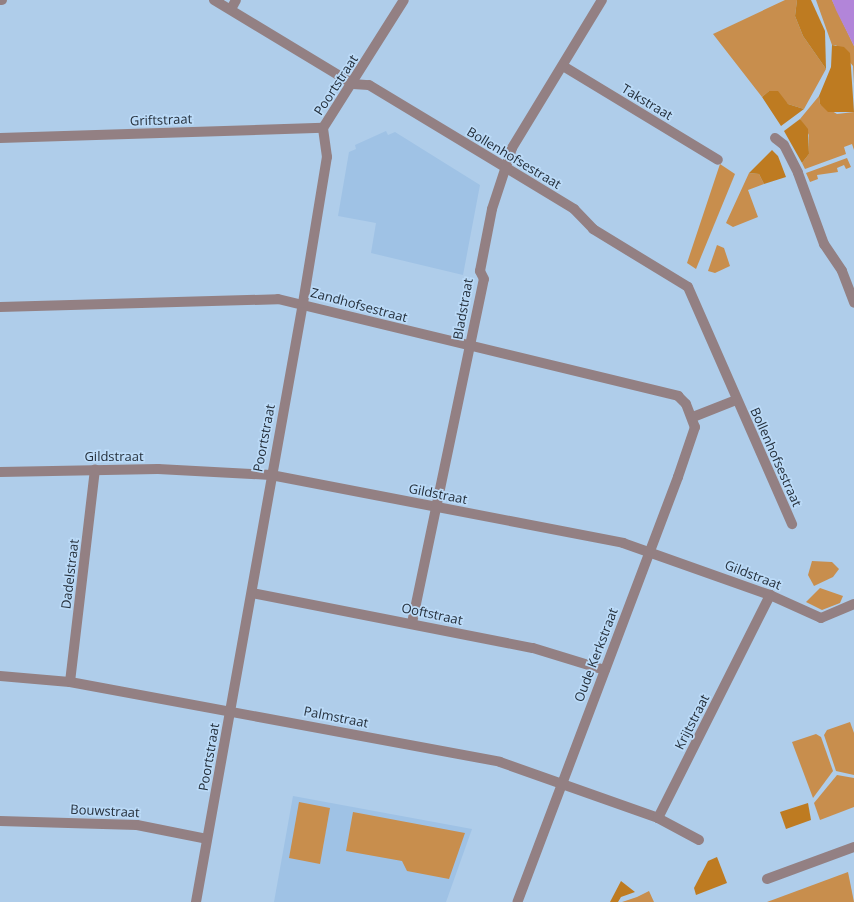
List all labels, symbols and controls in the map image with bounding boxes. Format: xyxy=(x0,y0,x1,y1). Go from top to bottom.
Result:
street label: Poortstraat xyxy=(311,52,361,118)
street label: Takstraat xyxy=(619,81,675,123)
street label: Griftstraat xyxy=(130,111,192,129)
street label: Bollenhofsestraat xyxy=(464,124,564,192)
street label: Bladstraat xyxy=(450,277,476,341)
street label: Zandhofsestraat xyxy=(309,285,409,325)
street label: Poortstraat xyxy=(250,403,278,473)
street label: Bollenhofsestraat xyxy=(747,405,805,509)
street label: Gildstraat xyxy=(84,448,144,464)
street label: Gildstraat xyxy=(407,481,469,507)
street label: Dadelstraat xyxy=(58,538,82,610)
street label: Gildstraat xyxy=(723,557,783,593)
street label: Ooftstraat xyxy=(400,600,464,628)
street label: Oude Kerkstraat xyxy=(571,606,621,704)
street label: Krijtstraat xyxy=(672,692,712,752)
street label: Palmstraat xyxy=(302,703,370,731)
street label: Poortstraat xyxy=(195,722,223,792)
street label: Bouwstraat xyxy=(70,801,140,821)

